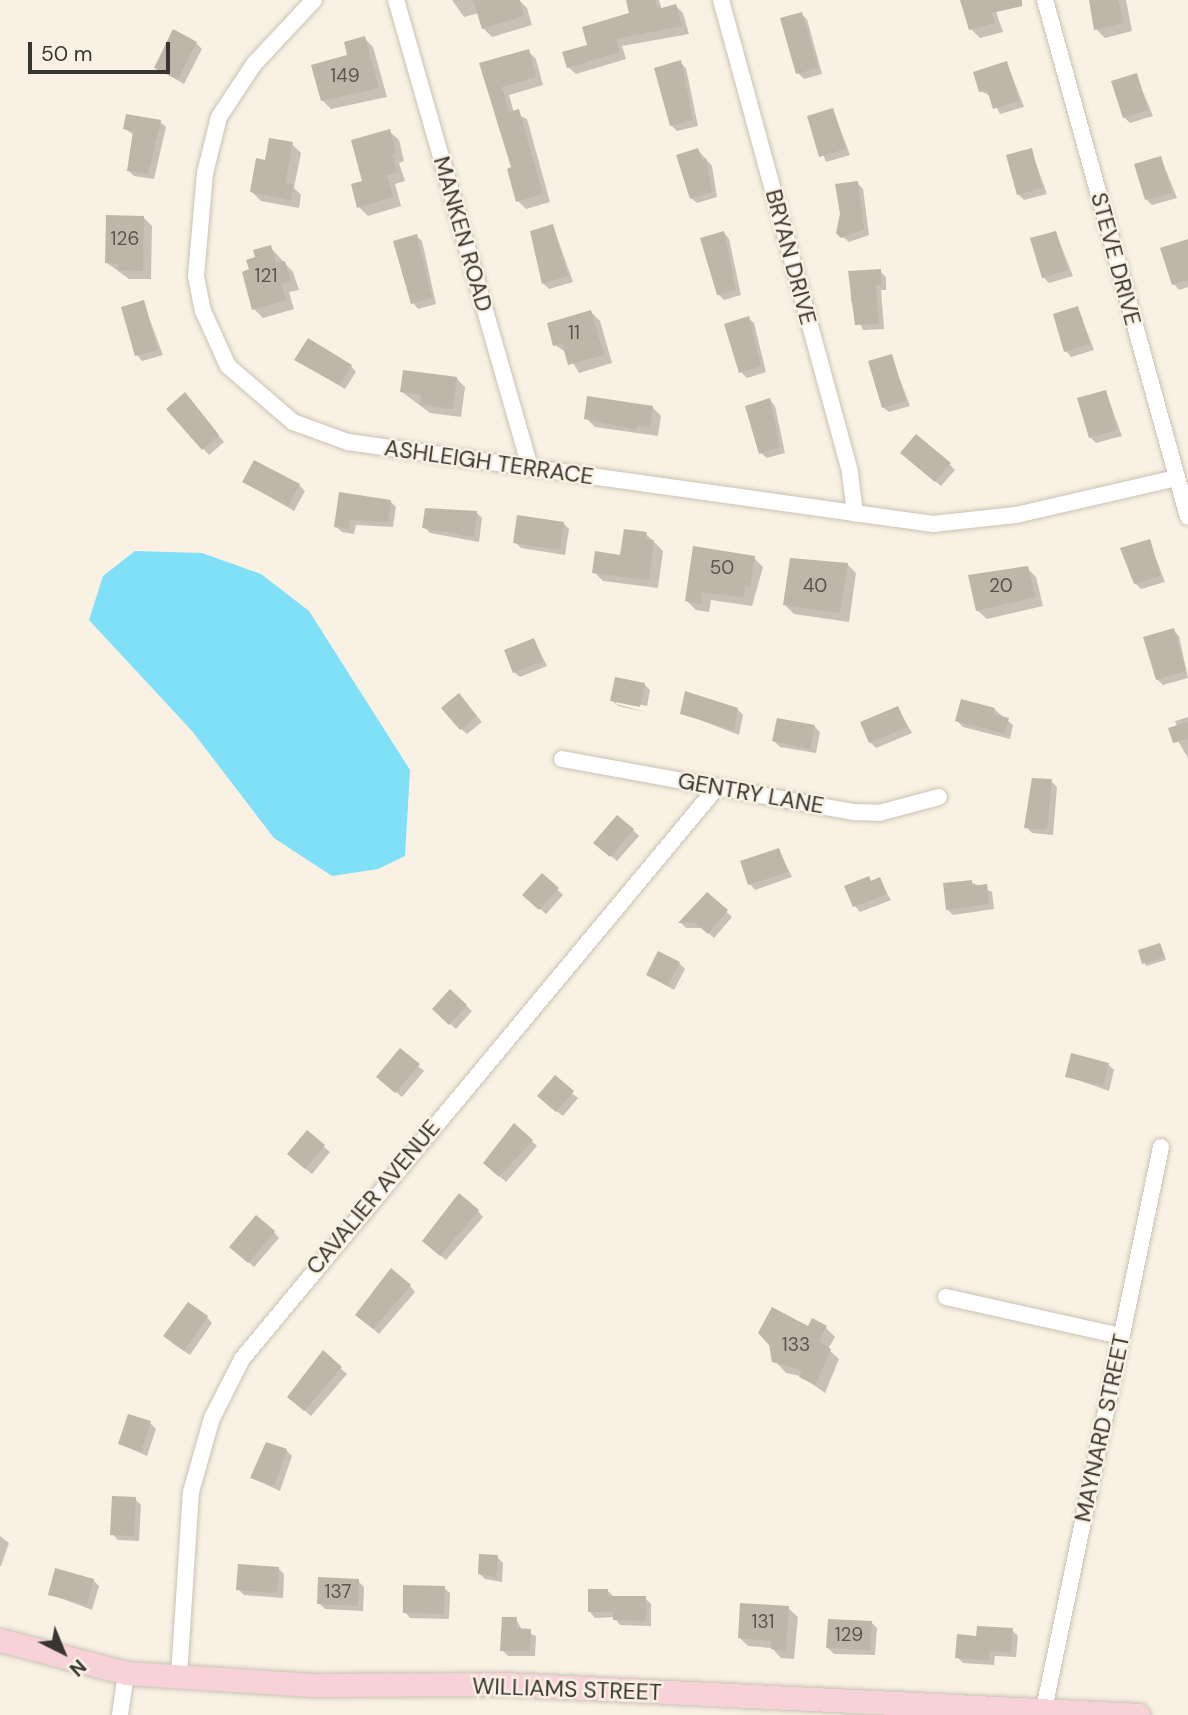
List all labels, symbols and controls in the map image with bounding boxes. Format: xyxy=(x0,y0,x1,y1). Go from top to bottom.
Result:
scale bar xyxy=(32,28,173,72)
text: 50 m xyxy=(41,40,92,68)
house number: 149 xyxy=(330,65,360,87)
street label: MANKEN ROAD xyxy=(428,153,498,315)
street label: BRYAN DRIVE xyxy=(760,186,822,328)
street label: STEVE DRIVE xyxy=(1085,189,1147,329)
house number: 126 xyxy=(111,228,139,250)
house number: 121 xyxy=(255,265,277,287)
house number: 11 xyxy=(568,322,580,344)
street label: ASHLEIGH TERRACE xyxy=(383,434,595,490)
house number: 50 xyxy=(710,557,734,579)
house number: 40 xyxy=(803,575,827,597)
house number: 20 xyxy=(989,575,1013,597)
street label: GENTRY LANE xyxy=(676,767,826,819)
street label: CAVALIER AVENUE xyxy=(300,1114,446,1280)
street label: MAYNARD STREET xyxy=(1069,1331,1135,1525)
house number: 133 xyxy=(782,1334,810,1356)
house number: 137 xyxy=(325,1581,351,1603)
house number: 131 xyxy=(752,1611,774,1633)
north arrow xyxy=(28,1617,98,1687)
house number: 129 xyxy=(835,1624,863,1646)
text: N xyxy=(64,1654,91,1682)
street label: WILLIAMS STREET xyxy=(472,1672,662,1706)

